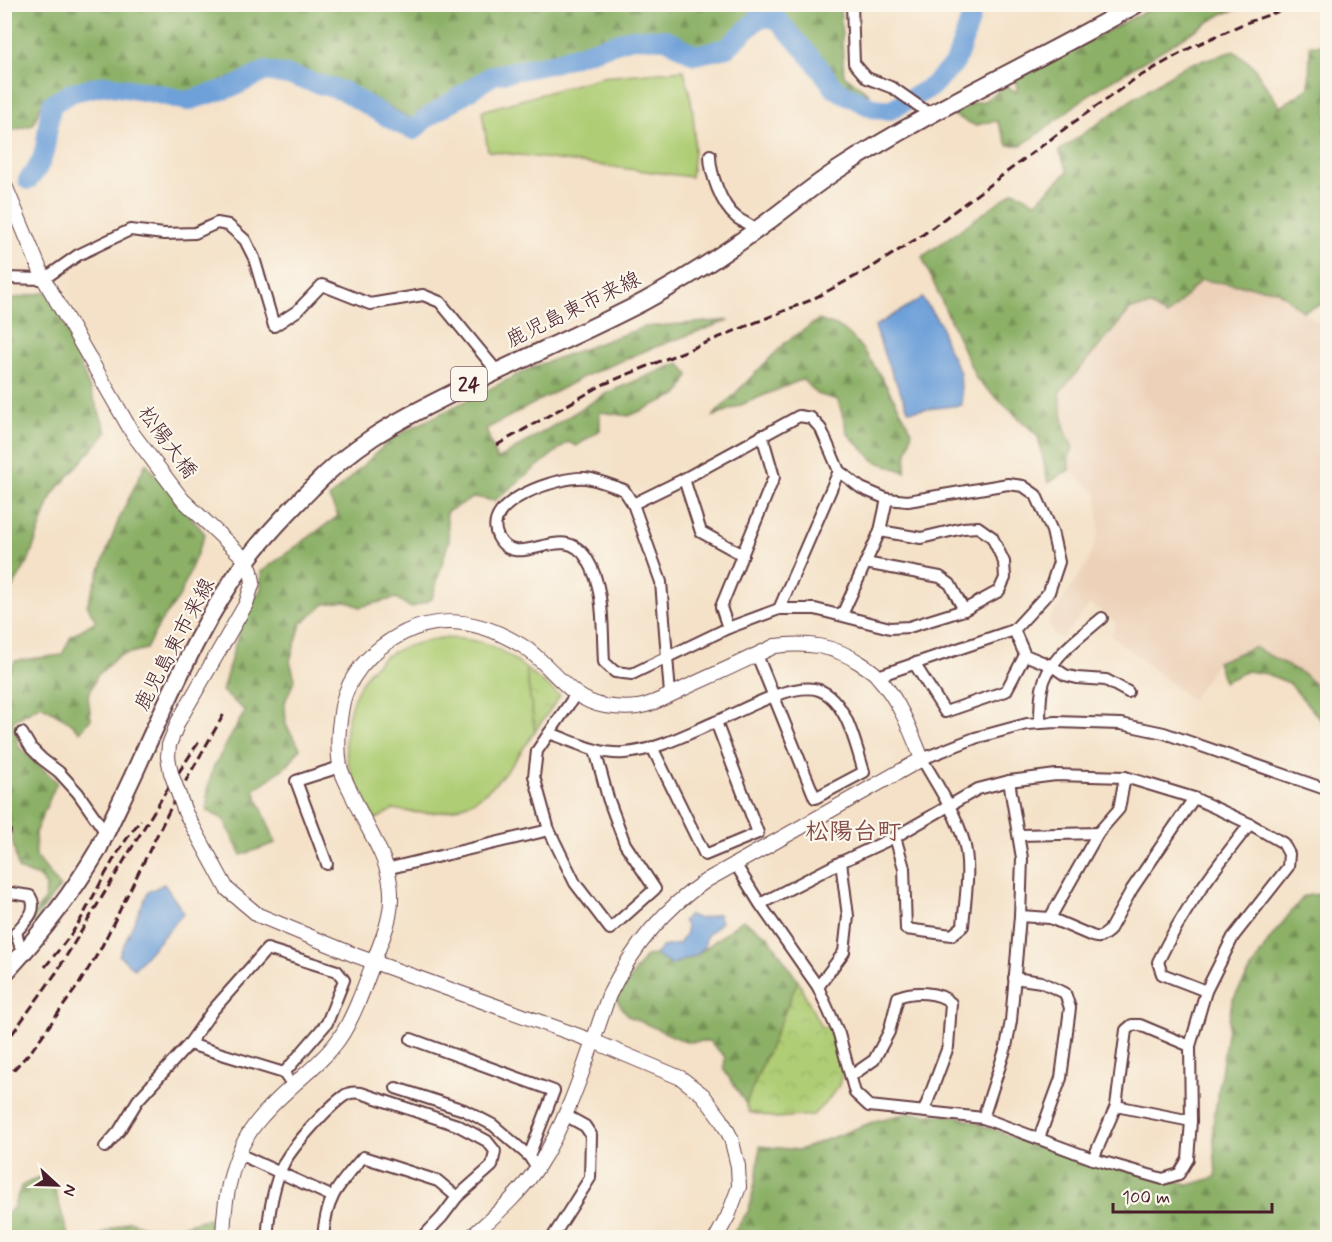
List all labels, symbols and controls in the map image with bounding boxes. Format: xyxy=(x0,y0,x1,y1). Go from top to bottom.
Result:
street label: 鹿児島東市来線 xyxy=(501,265,646,355)
road number: 24 xyxy=(451,367,487,401)
street label: 松陽大橋 xyxy=(131,400,203,485)
street label: 鹿児島東市来線 xyxy=(128,573,222,716)
district label: 松陽台町 xyxy=(805,817,901,848)
north arrow xyxy=(27,1155,87,1215)
scale bar xyxy=(1113,1176,1272,1214)
text: N xyxy=(58,1181,81,1199)
text: 100 m xyxy=(1122,1186,1170,1210)

